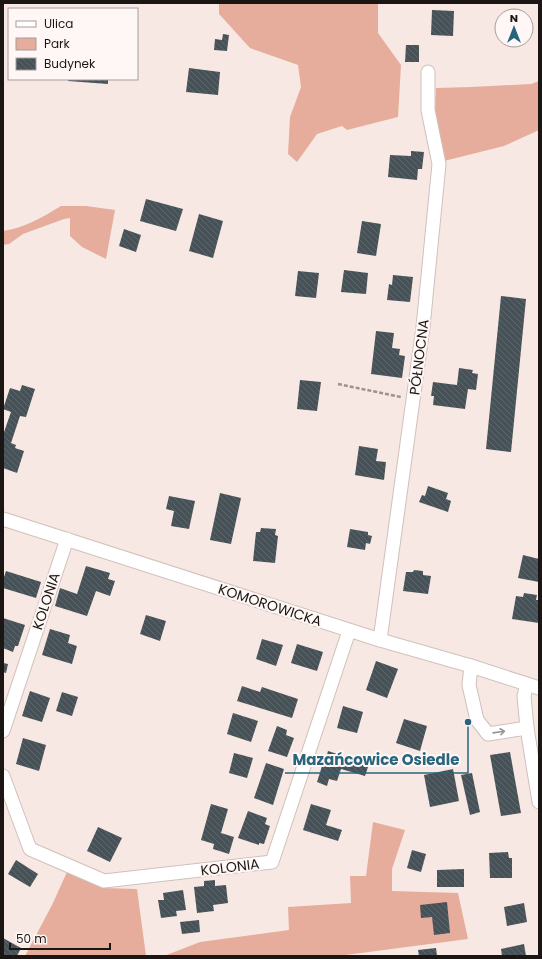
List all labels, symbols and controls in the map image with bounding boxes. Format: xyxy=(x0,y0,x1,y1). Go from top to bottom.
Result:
legend xyxy=(8,8,138,80)
north arrow xyxy=(494,8,534,48)
text: N xyxy=(510,10,518,26)
text: Ulica xyxy=(44,15,73,32)
text: Park xyxy=(44,35,71,52)
text: Budynek xyxy=(44,55,96,72)
street label: PÓŁNOCNA xyxy=(404,318,434,396)
street label: KOLONIA xyxy=(27,570,65,632)
street label: KOMOROWICKA xyxy=(216,579,324,631)
one-way arrow xyxy=(492,728,505,736)
callout: Mazańcowice Osiedle xyxy=(285,746,468,773)
text: Mazańcowice Osiedle xyxy=(293,749,459,770)
street label: KOLONIA xyxy=(199,853,261,881)
scale bar xyxy=(10,925,110,951)
text: 50 m xyxy=(16,930,47,947)

